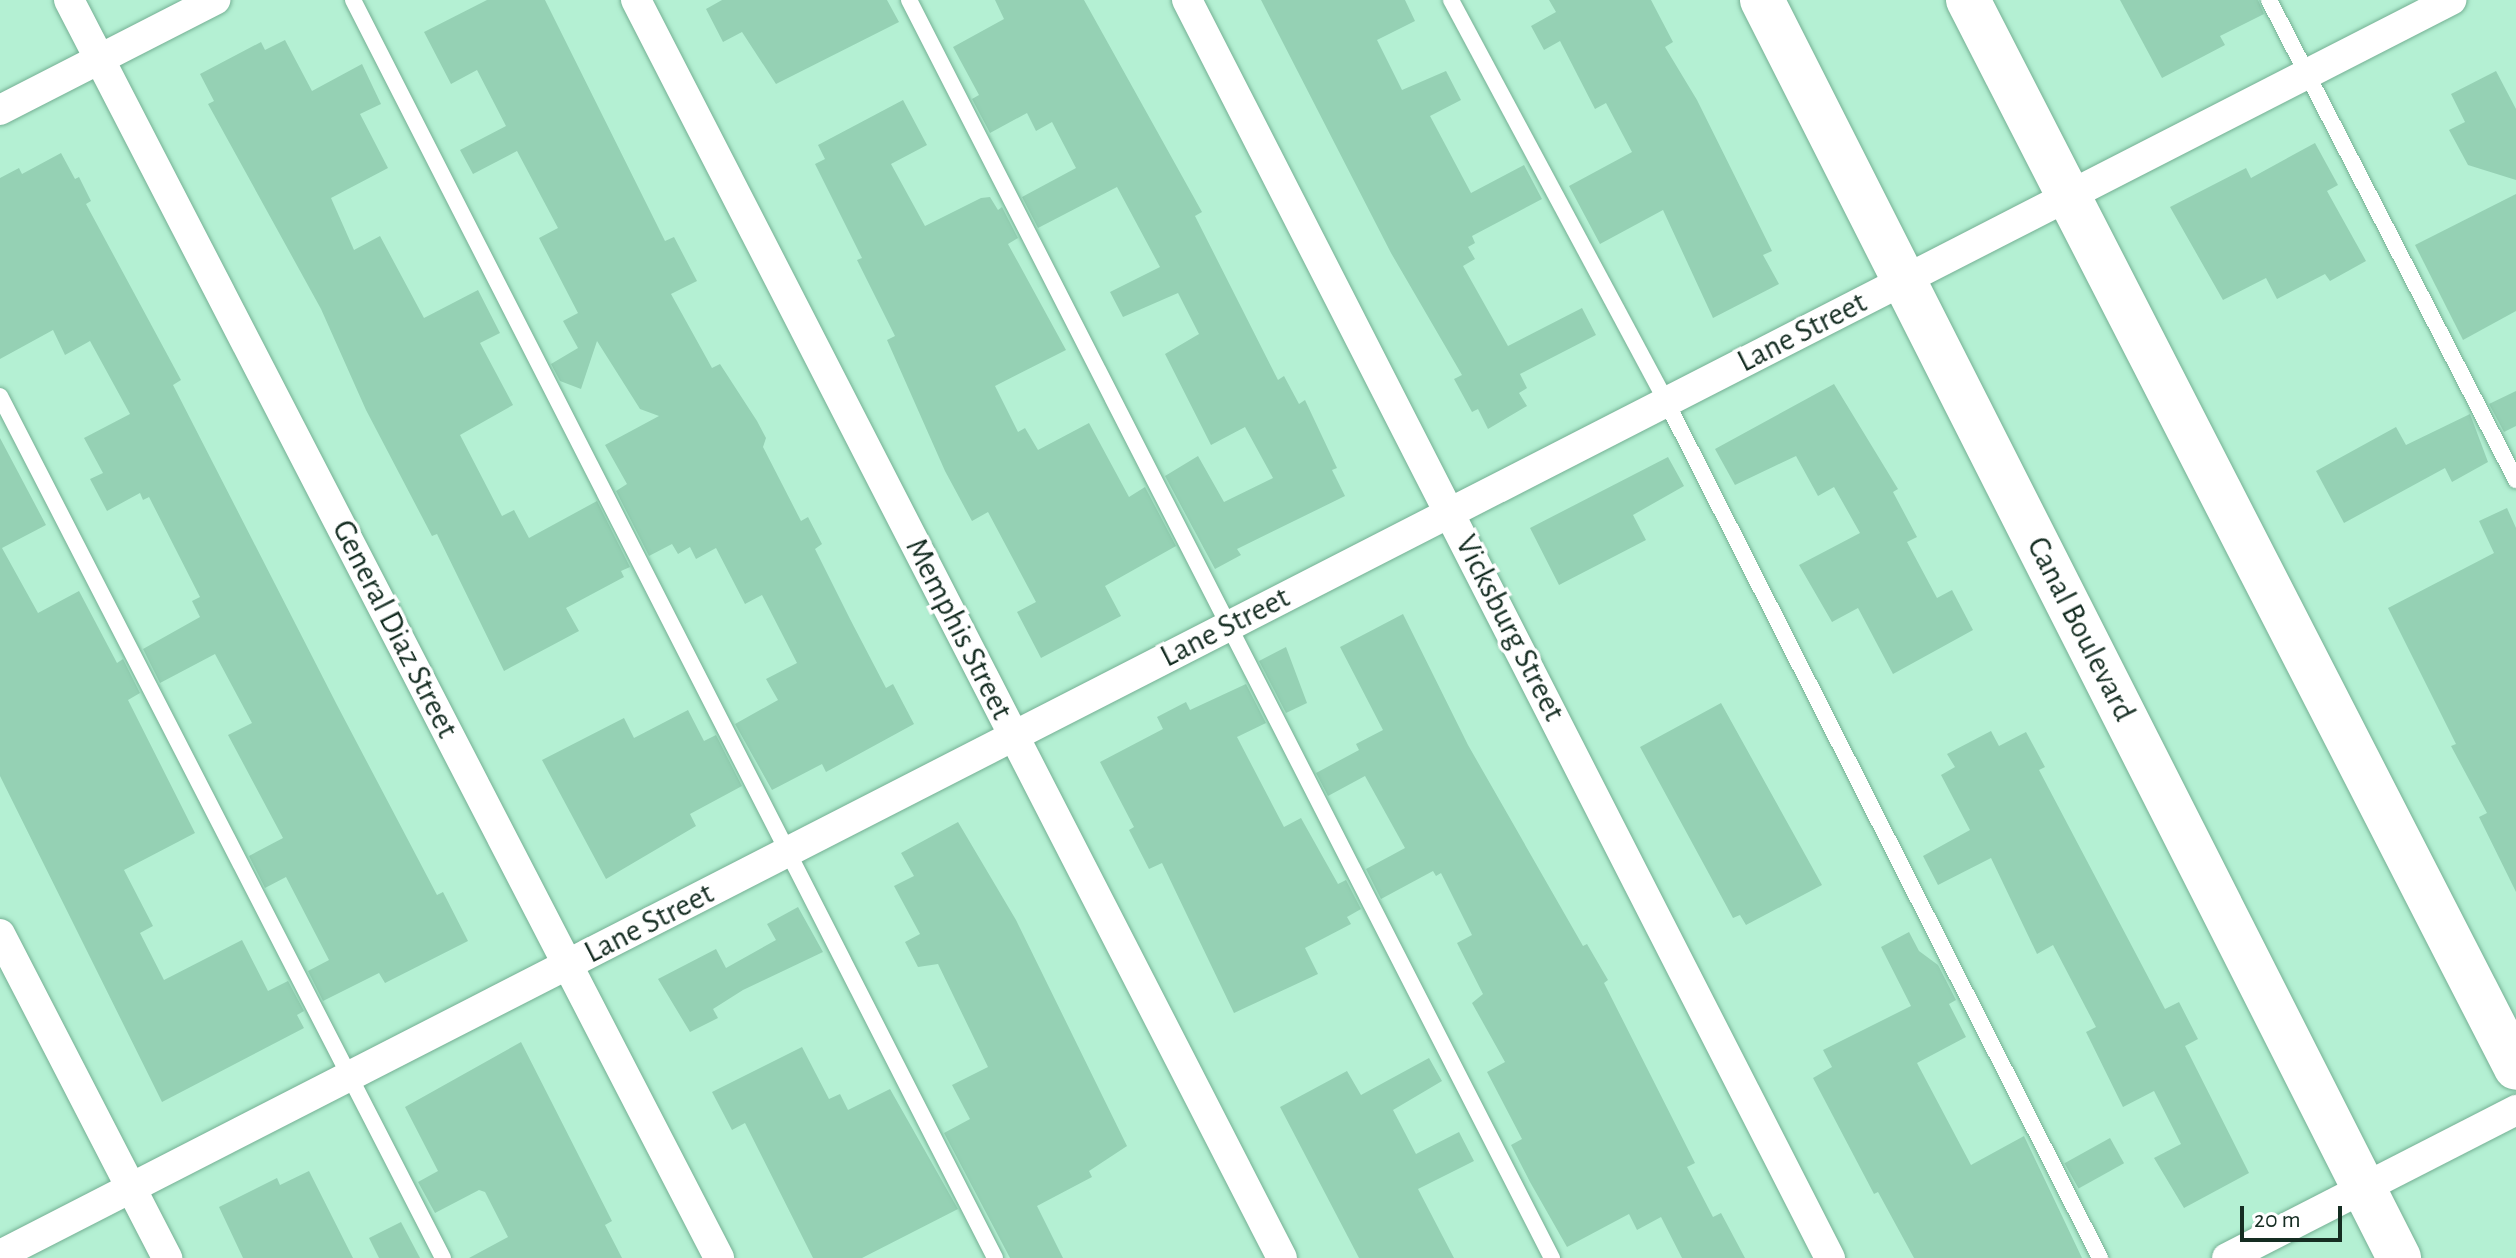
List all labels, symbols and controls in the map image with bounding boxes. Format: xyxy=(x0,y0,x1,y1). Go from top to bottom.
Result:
street label: Lane Street xyxy=(1731,283,1873,381)
street label: General Diaz Street xyxy=(324,514,466,744)
street label: Vicksburg Street xyxy=(1447,529,1573,727)
street label: Canal Boulevard xyxy=(2018,531,2144,727)
street label: Memphis Street xyxy=(897,532,1021,726)
street label: Lane Street xyxy=(1154,578,1296,676)
street label: Lane Street xyxy=(578,874,720,972)
scale bar xyxy=(2244,1190,2346,1240)
text: 20 m xyxy=(2254,1208,2301,1232)

